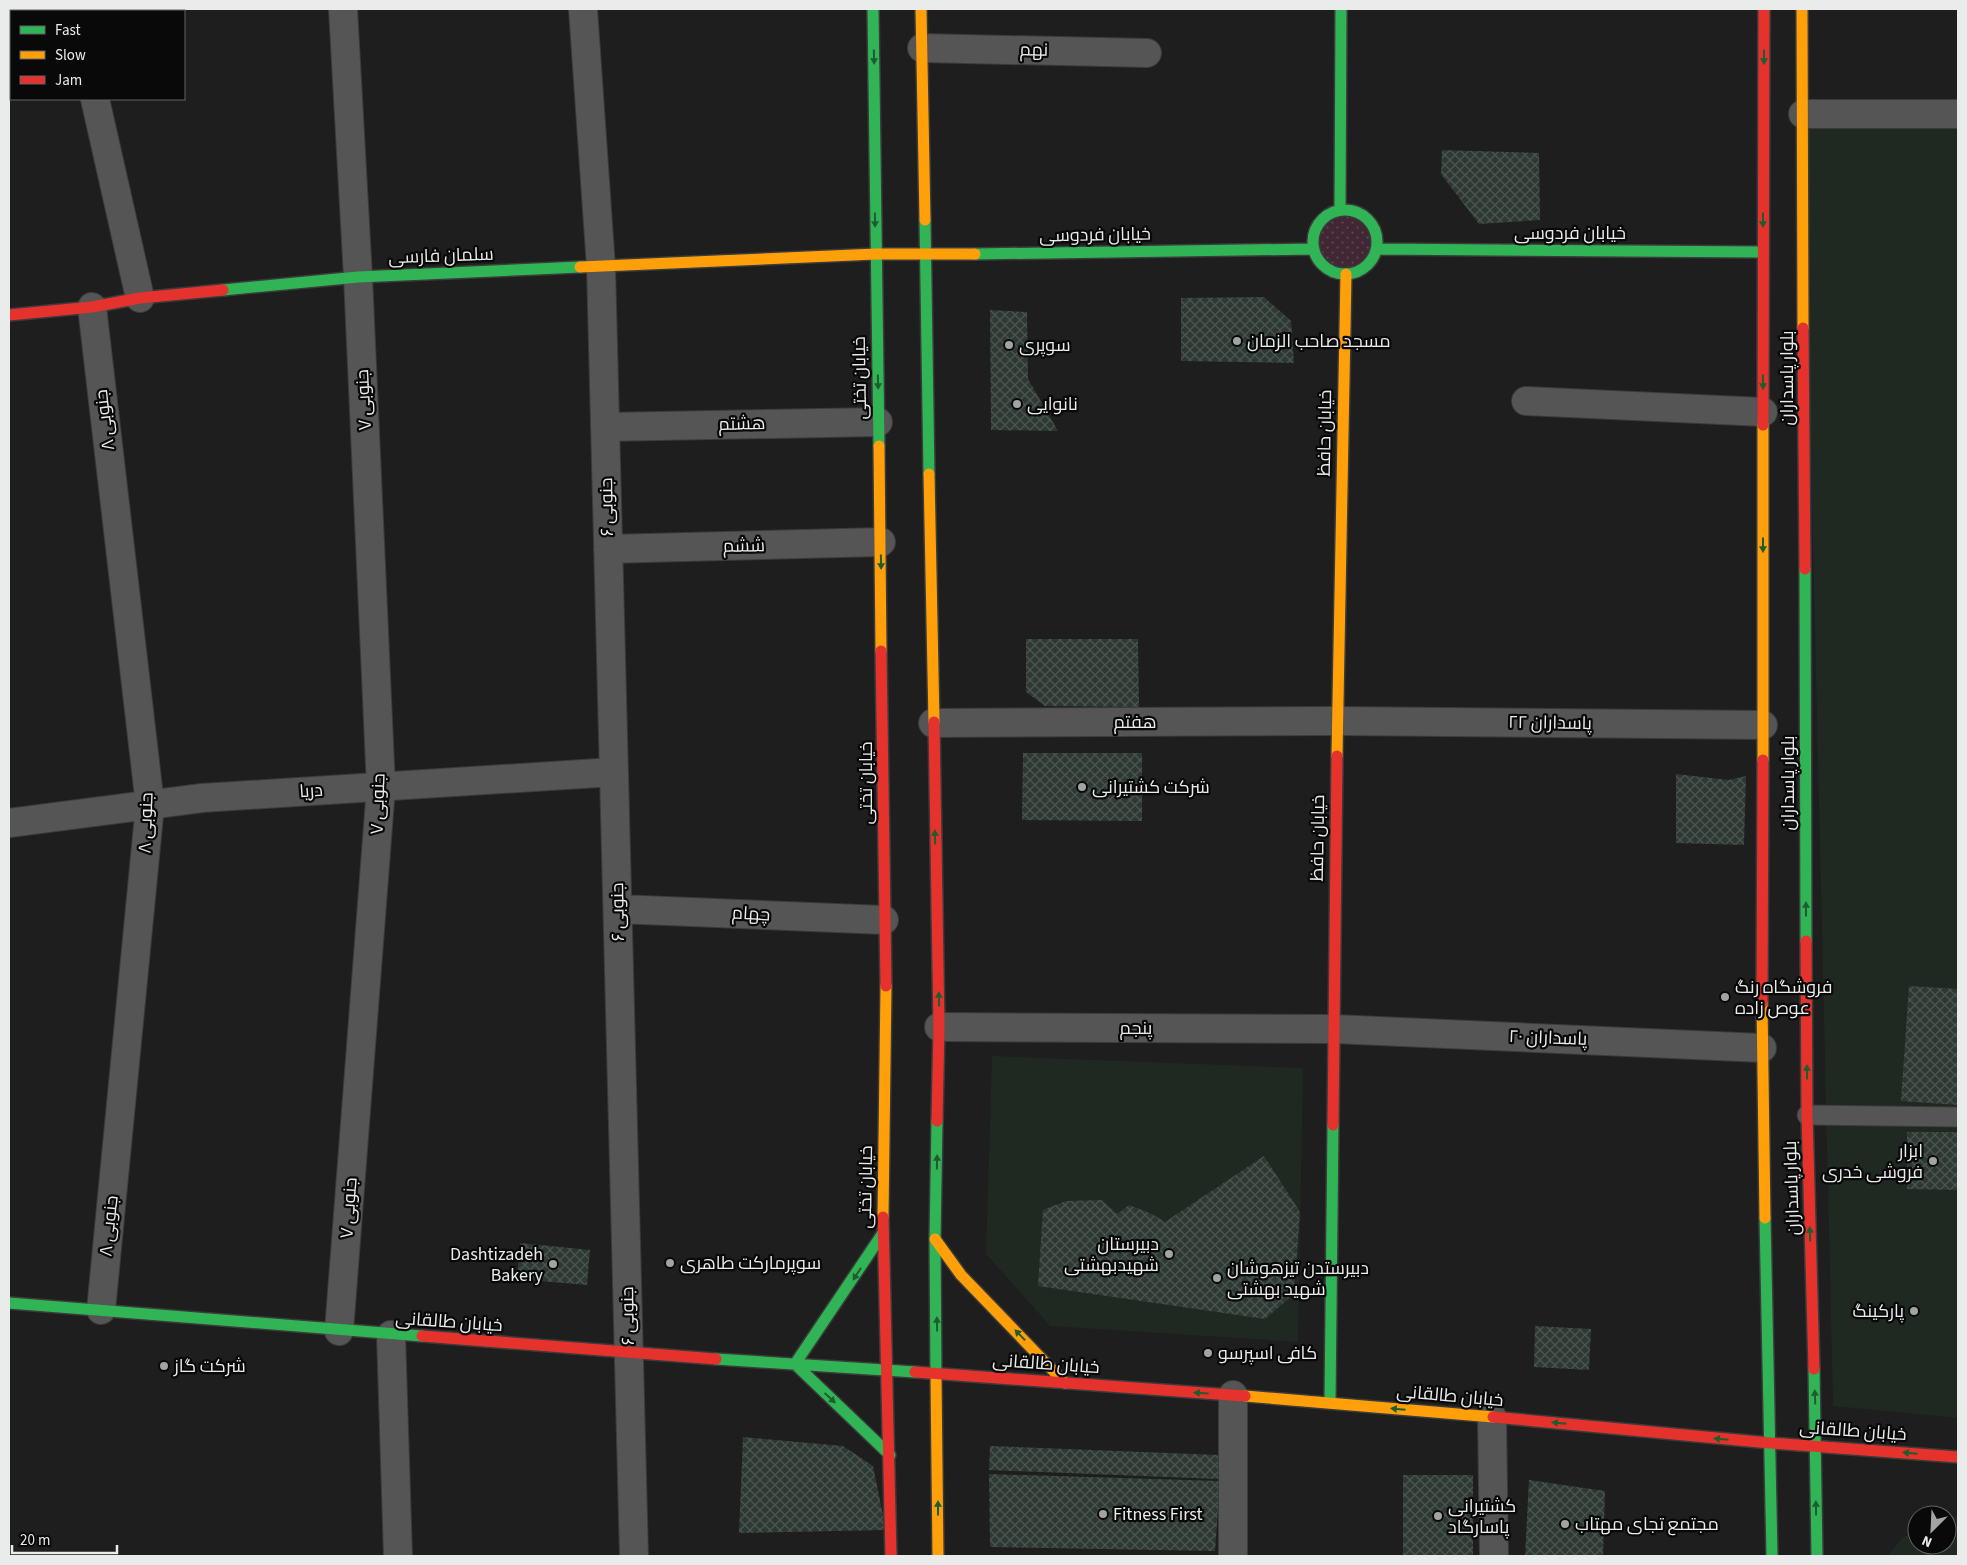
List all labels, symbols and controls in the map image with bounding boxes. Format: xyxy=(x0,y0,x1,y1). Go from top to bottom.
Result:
legend xyxy=(10,10,185,100)
text: Fast xyxy=(55,20,81,41)
street label: نهم xyxy=(1020,37,1048,63)
text: Slow xyxy=(55,45,86,66)
one-way arrow xyxy=(870,50,878,66)
one-way arrow xyxy=(1760,50,1768,66)
text: Jam xyxy=(55,70,82,91)
one-way arrow xyxy=(871,212,879,228)
one-way arrow xyxy=(1759,212,1767,228)
street label: خیابان فردوسی xyxy=(1514,221,1626,246)
street label: خیابان فردوسی xyxy=(1039,222,1151,248)
street label: سلمان فارسی xyxy=(388,242,494,270)
place label: مسجد صاحب الزمان xyxy=(1247,329,1391,354)
street label: بلوار پاسداران xyxy=(1775,331,1800,425)
place label: سوپری xyxy=(1019,333,1071,358)
marker: مسجد صاحب الزمان xyxy=(1231,335,1243,347)
street label: خیابان تختی xyxy=(847,336,873,420)
marker: سوپری xyxy=(1003,339,1015,351)
street label: ۷ جنوبی xyxy=(350,369,378,431)
one-way arrow xyxy=(874,375,882,391)
one-way arrow xyxy=(1759,375,1767,391)
street label: ۸ جنوبی xyxy=(89,388,121,452)
street label: خیابان حافظ xyxy=(1312,389,1338,477)
place label: نانوایی xyxy=(1027,392,1078,417)
marker: نانوایی xyxy=(1011,398,1023,410)
street label: هشتم xyxy=(718,411,766,437)
street label: ۶ جنوبی xyxy=(594,477,620,537)
street label: ششم xyxy=(723,533,765,559)
one-way arrow xyxy=(1759,537,1767,553)
one-way arrow xyxy=(877,555,885,571)
street label: هفتم xyxy=(1114,710,1156,735)
street label: پاسداران ۲۲ xyxy=(1508,710,1592,736)
street label: بلوار پاسداران xyxy=(1776,736,1801,830)
street label: خیابان تختی xyxy=(854,741,879,825)
street label: ۷ جنوبی xyxy=(364,773,392,835)
place label: شرکت کشتیرانی xyxy=(1092,775,1210,800)
street label: دریا xyxy=(298,778,324,804)
marker: شرکت کشتیرانی xyxy=(1076,781,1088,793)
street label: ۸ جنوبی xyxy=(132,792,160,854)
street label: خیابان حافظ xyxy=(1305,794,1331,882)
one-way arrow xyxy=(931,828,939,844)
street label: ۶ جنوبی xyxy=(605,882,631,942)
street label: چهام xyxy=(731,901,771,927)
one-way arrow xyxy=(1802,901,1810,917)
place label: فروشگاه رنگ عوص زاده xyxy=(1735,975,1832,1021)
one-way arrow xyxy=(934,991,942,1007)
marker: فروشگاه رنگ عوص زاده xyxy=(1719,991,1731,1003)
street label: پنجم xyxy=(1120,1016,1153,1041)
street label: پاسداران ۲۰ xyxy=(1508,1024,1588,1052)
one-way arrow xyxy=(1803,1063,1811,1079)
place label: ابزار فروشی خدری xyxy=(1822,1139,1923,1185)
street label: بلوار پاسداران xyxy=(1778,1140,1806,1236)
street label: خیابان تختی xyxy=(853,1145,879,1229)
one-way arrow xyxy=(933,1153,941,1169)
marker: ابزار فروشی خدری xyxy=(1927,1155,1939,1167)
street label: ۷ جنوبی xyxy=(334,1177,364,1239)
street label: ۸ جنوبی xyxy=(93,1194,125,1258)
one-way arrow xyxy=(1806,1226,1814,1242)
place label: دبیرستان شهیدبهشتی xyxy=(1064,1232,1159,1278)
place label: Dashtizadeh Bakery xyxy=(450,1242,544,1288)
marker: دبیرستان شهیدبهشتی xyxy=(1163,1248,1175,1260)
place label: سوپرمارکت طاهری xyxy=(680,1251,821,1276)
place label: دبیرستدن تیزهوشان شهید بهشتی xyxy=(1227,1256,1369,1302)
marker: سوپرمارکت طاهری xyxy=(664,1257,676,1269)
marker: Dashtizadeh Bakery xyxy=(547,1258,559,1270)
one-way arrow xyxy=(852,1268,861,1281)
marker: دبیرستدن تیزهوشان شهید بهشتی xyxy=(1211,1272,1223,1284)
street label: ۶ جنوبی xyxy=(615,1286,641,1346)
place label: پارکینگ xyxy=(1853,1299,1904,1324)
marker: پارکینگ xyxy=(1908,1305,1920,1317)
street label: خیابان طالقانی xyxy=(395,1306,503,1338)
one-way arrow xyxy=(933,1316,941,1332)
one-way arrow xyxy=(1014,1329,1026,1341)
place label: کافی اسپرسو xyxy=(1218,1341,1317,1366)
marker: کافی اسپرسو xyxy=(1202,1347,1214,1359)
street label: خیابان طالقانی xyxy=(992,1348,1100,1380)
place label: شرکت گاز xyxy=(173,1354,246,1379)
marker: شرکت گاز xyxy=(158,1360,170,1372)
street label: خیابان طالقانی xyxy=(1395,1379,1505,1413)
one-way arrow xyxy=(1810,1388,1818,1404)
one-way arrow xyxy=(1192,1389,1208,1397)
one-way arrow xyxy=(824,1392,836,1404)
one-way arrow xyxy=(1389,1404,1405,1412)
street label: خیابان طالقانی xyxy=(1799,1415,1907,1447)
one-way arrow xyxy=(1551,1419,1567,1427)
one-way arrow xyxy=(1713,1434,1729,1442)
one-way arrow xyxy=(1901,1449,1917,1457)
place label: کشتیرانی پاسارگاد xyxy=(1448,1494,1516,1540)
one-way arrow xyxy=(934,1499,942,1515)
one-way arrow xyxy=(1812,1499,1820,1515)
place label: Fitness First xyxy=(1113,1502,1203,1527)
north arrow xyxy=(1907,1505,1957,1555)
marker: Fitness First xyxy=(1097,1508,1109,1520)
marker: کشتیرانی پاسارگاد xyxy=(1432,1510,1444,1522)
place label: مجتمع تجای مهتاب xyxy=(1575,1512,1719,1537)
marker: مجتمع تجای مهتاب xyxy=(1559,1518,1571,1530)
scale bar xyxy=(12,1522,118,1554)
text: 20 m xyxy=(20,1530,50,1551)
text: N xyxy=(1919,1530,1935,1552)

